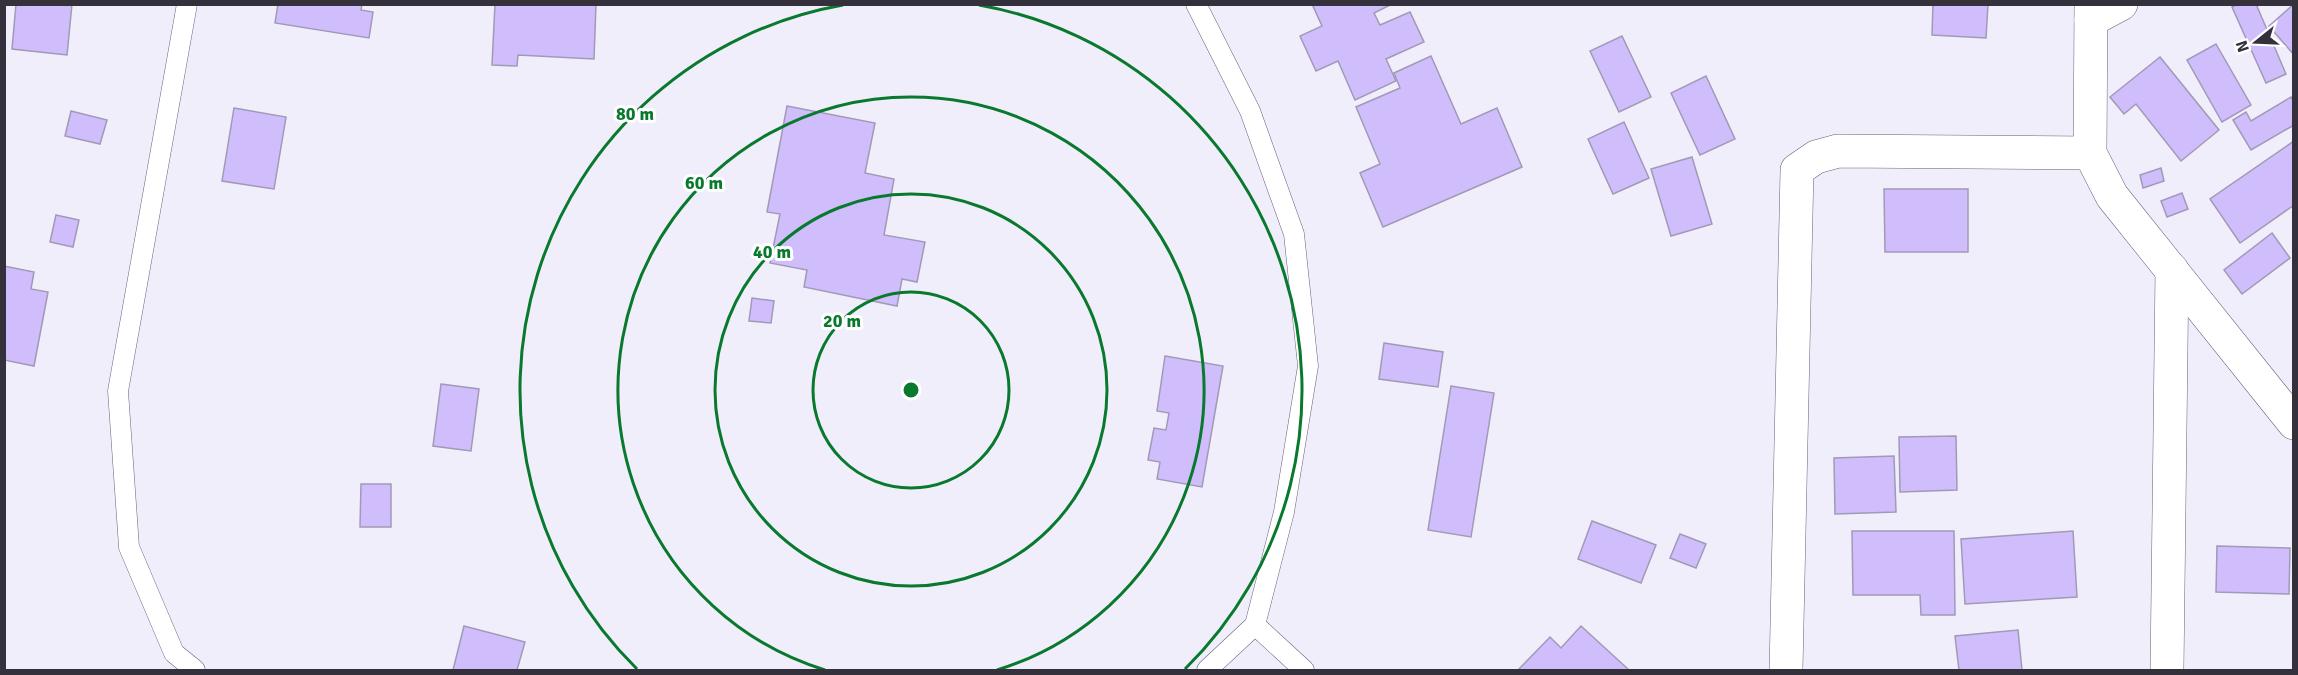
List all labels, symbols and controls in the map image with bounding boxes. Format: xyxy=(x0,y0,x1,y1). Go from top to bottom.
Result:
north arrow xyxy=(2226,12,2286,72)
text: N xyxy=(2231,38,2254,55)
text: 80 m xyxy=(616,103,654,125)
text: 60 m xyxy=(685,172,723,194)
text: 40 m xyxy=(753,241,791,263)
text: 20 m xyxy=(823,310,861,332)
centre of rings xyxy=(901,380,921,400)

